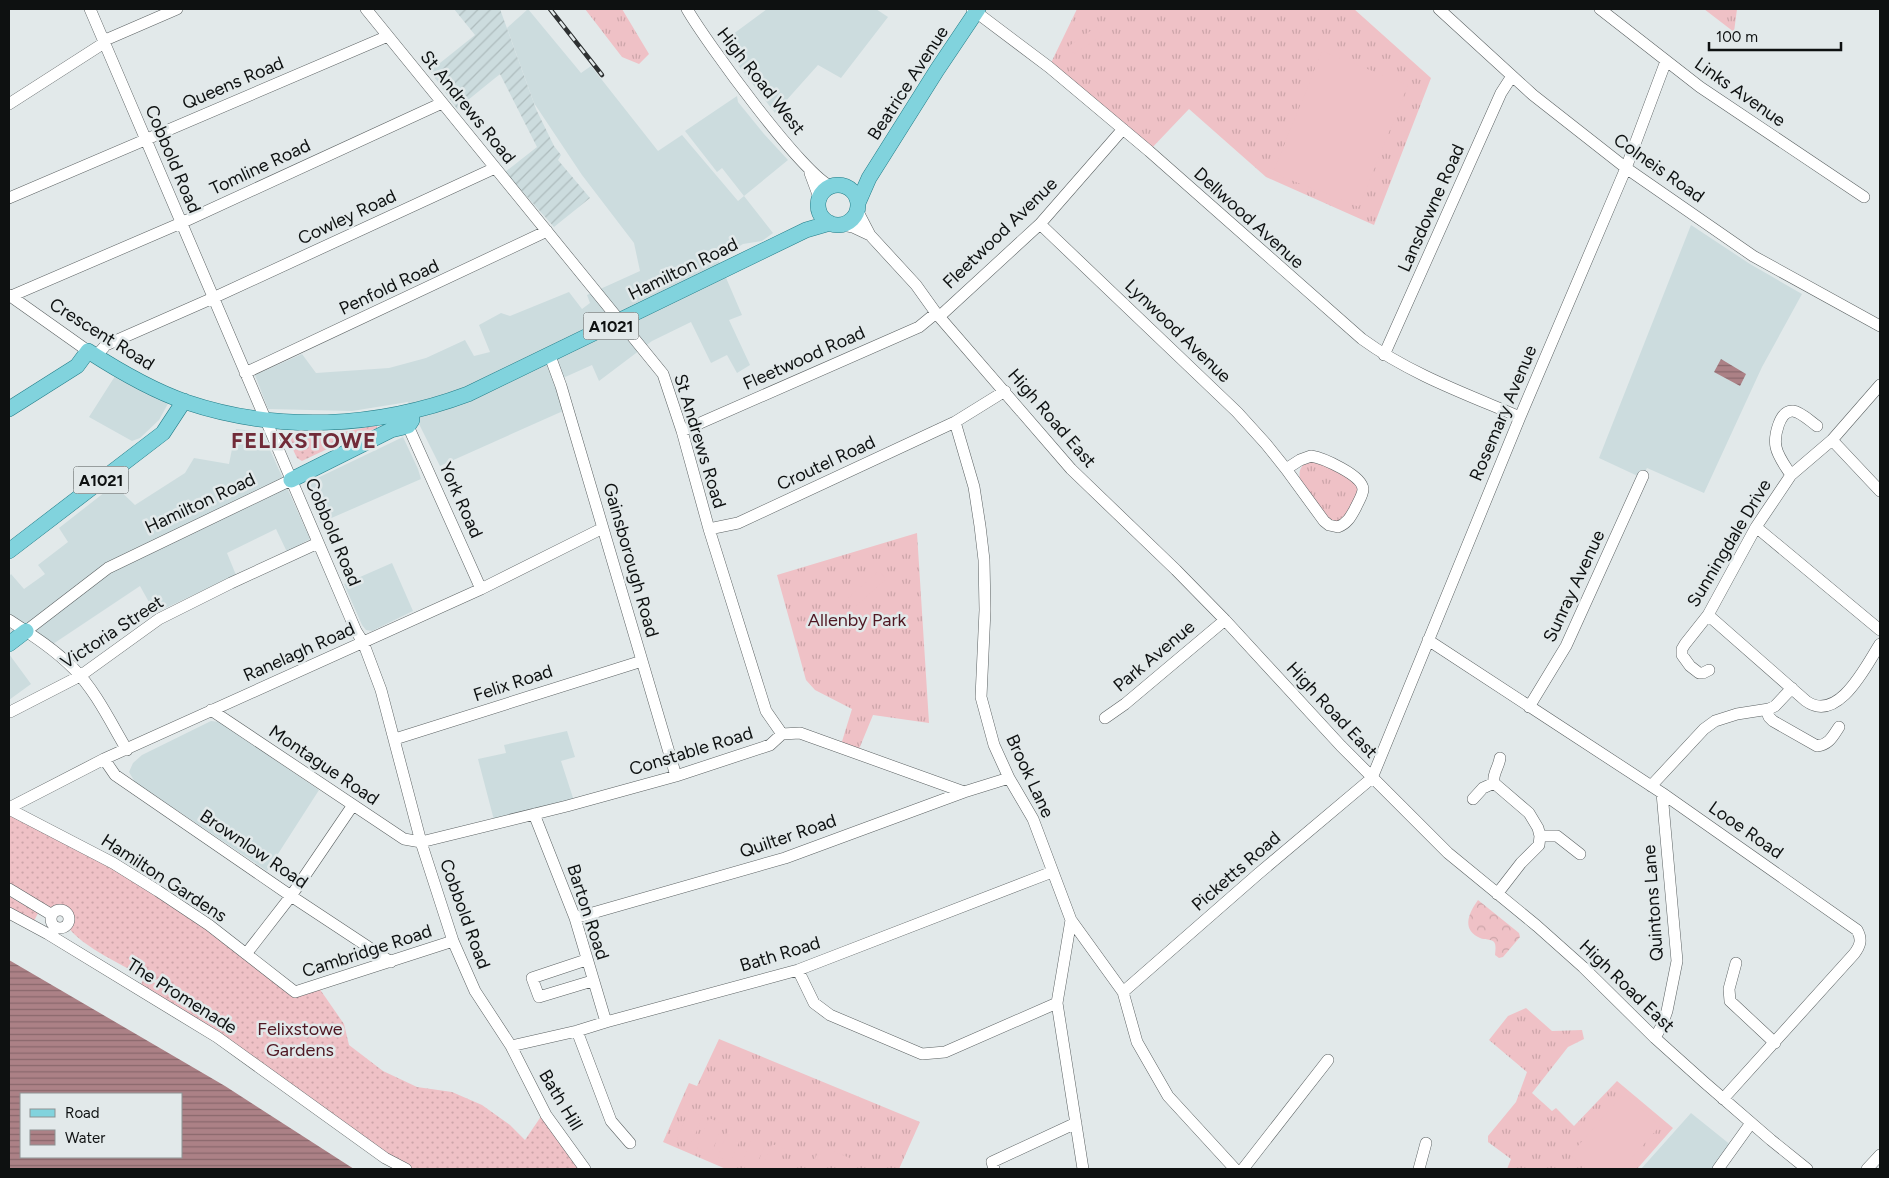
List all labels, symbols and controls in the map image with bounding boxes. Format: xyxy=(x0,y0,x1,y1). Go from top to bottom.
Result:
scale bar xyxy=(1709,20,1842,52)
street label: Beatrice Avenue xyxy=(863,22,953,144)
street label: High Road West xyxy=(712,23,810,139)
text: 100 m xyxy=(1716,28,1758,46)
street label: St Andrews Road xyxy=(416,46,520,168)
street label: Queens Road xyxy=(179,52,287,114)
street label: Links Avenue xyxy=(1690,53,1790,132)
street label: Cobbold Road xyxy=(140,102,206,216)
street label: Colneis Road xyxy=(1609,129,1709,207)
street label: Tomline Road xyxy=(206,134,314,200)
street label: Lansdowne Road xyxy=(1393,141,1469,275)
street label: Dellwood Avenue xyxy=(1189,163,1309,273)
street label: Fleetwood Avenue xyxy=(938,173,1062,293)
street label: Cowley Road xyxy=(294,185,400,249)
street label: Hamilton Road xyxy=(625,233,741,305)
street label: Penfold Road xyxy=(336,254,442,320)
street label: Lynwood Avenue xyxy=(1120,275,1236,387)
street label: Crescent Road xyxy=(45,293,159,375)
road number: A1021 xyxy=(584,312,638,340)
street label: Fleetwood Road xyxy=(740,321,868,395)
street label: Rosemary Avenue xyxy=(1464,342,1542,484)
street label: High Road East xyxy=(1003,364,1101,472)
street label: St Andrews Road xyxy=(669,371,731,511)
district label: FELIXSTOWE xyxy=(231,427,377,454)
street label: Croutel Road xyxy=(773,431,879,495)
street label: York Road xyxy=(434,459,488,541)
road number: A1021 xyxy=(74,466,128,494)
street label: Hamilton Road xyxy=(141,468,259,538)
street label: Cobbold Road xyxy=(300,475,366,589)
street label: Sunningdale Drive xyxy=(1682,475,1776,611)
street label: Gainsborough Road xyxy=(598,480,664,640)
street label: Sunray Avenue xyxy=(1538,526,1610,646)
street label: Victoria Street xyxy=(57,591,168,673)
park label: Allenby Park xyxy=(808,609,906,631)
street label: Park Avenue xyxy=(1109,615,1199,696)
street label: Ranelagh Road xyxy=(240,618,358,686)
street label: High Road East xyxy=(1282,657,1382,763)
street label: Felix Road xyxy=(471,660,555,706)
street label: Montague Road xyxy=(265,720,383,810)
street label: Constable Road xyxy=(627,722,755,780)
street label: Brook Lane xyxy=(1001,731,1059,821)
street label: Looe Road xyxy=(1704,796,1788,864)
street label: Brownlow Road xyxy=(196,805,312,893)
street label: Quilter Road xyxy=(737,809,839,863)
street label: Picketts Road xyxy=(1187,826,1285,916)
street label: Hamilton Gardens xyxy=(97,829,231,927)
street label: Quintons Lane xyxy=(1638,844,1668,962)
street label: Cobbold Road xyxy=(435,856,495,972)
street label: Barton Road xyxy=(562,861,614,963)
street label: Cambridge Road xyxy=(299,920,435,982)
street label: Bath Road xyxy=(737,931,823,977)
street label: High Road East xyxy=(1575,935,1679,1037)
street label: The Promenade xyxy=(123,953,241,1039)
park label: Felixstowe Gardens xyxy=(257,1018,343,1061)
street label: Bath Hill xyxy=(534,1066,588,1134)
legend xyxy=(20,1093,182,1158)
text: Road xyxy=(65,1104,100,1122)
text: Water xyxy=(65,1129,105,1147)

